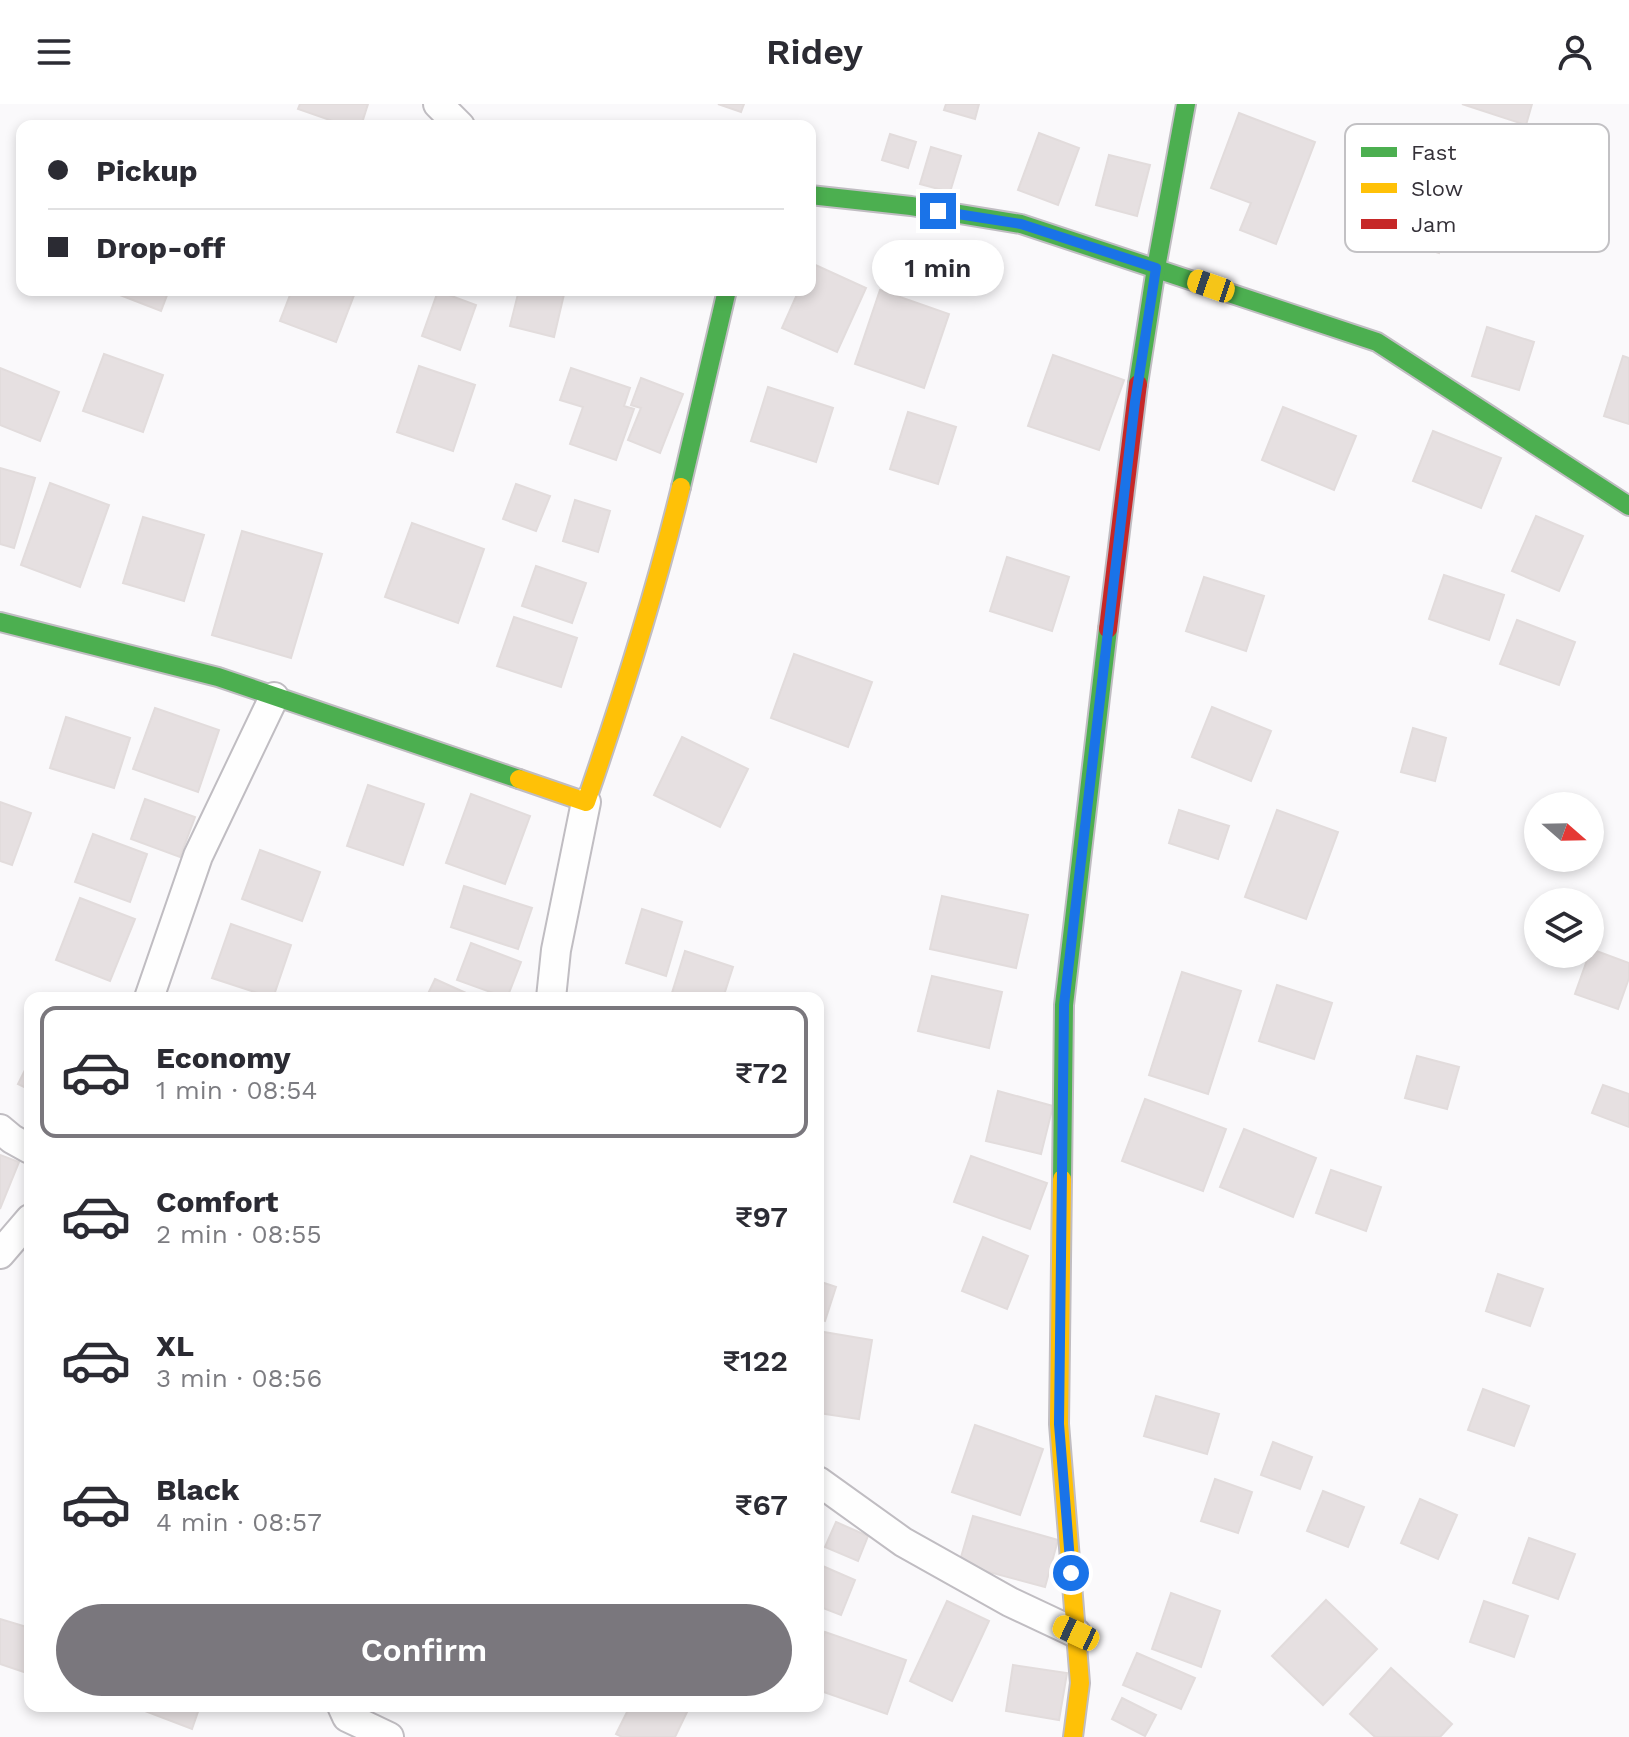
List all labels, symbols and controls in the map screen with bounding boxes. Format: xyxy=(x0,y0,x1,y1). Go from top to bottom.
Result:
icon: menu xyxy=(32,30,76,74)
icon: person xyxy=(1553,30,1597,74)
text: Ridey xyxy=(766,31,863,73)
legend xyxy=(1345,124,1609,252)
text: Fast xyxy=(1411,140,1457,165)
text: Pickup xyxy=(96,153,198,188)
text: Slow xyxy=(1411,176,1463,201)
route end xyxy=(920,193,956,229)
text: Jam xyxy=(1411,212,1456,237)
text: Drop-off xyxy=(96,230,225,265)
callout: 1 min xyxy=(872,239,1004,295)
text: 1 min xyxy=(905,253,971,283)
car xyxy=(1184,267,1238,305)
north arrow xyxy=(1524,792,1604,872)
map controls xyxy=(1524,792,1604,968)
button: layers xyxy=(1524,888,1604,968)
icon: car xyxy=(60,1036,132,1108)
text: Economy xyxy=(156,1040,291,1075)
text: ₹72 xyxy=(735,1055,788,1090)
text: 1 min · 08:54 xyxy=(156,1075,317,1105)
icon: car xyxy=(60,1180,132,1252)
text: Comfort xyxy=(156,1184,278,1219)
text: ₹97 xyxy=(735,1199,788,1234)
text: 2 min · 08:55 xyxy=(156,1219,322,1249)
icon: car xyxy=(60,1324,132,1396)
text: XL xyxy=(156,1328,194,1363)
text: ₹122 xyxy=(723,1343,788,1378)
text: 3 min · 08:56 xyxy=(156,1363,322,1393)
icon: car xyxy=(60,1468,132,1540)
text: Black xyxy=(156,1472,240,1507)
text: ₹67 xyxy=(735,1487,788,1522)
text: 4 min · 08:57 xyxy=(156,1507,322,1537)
route start xyxy=(1053,1555,1089,1591)
button: Confirm xyxy=(56,1604,792,1696)
car xyxy=(1049,1612,1103,1654)

